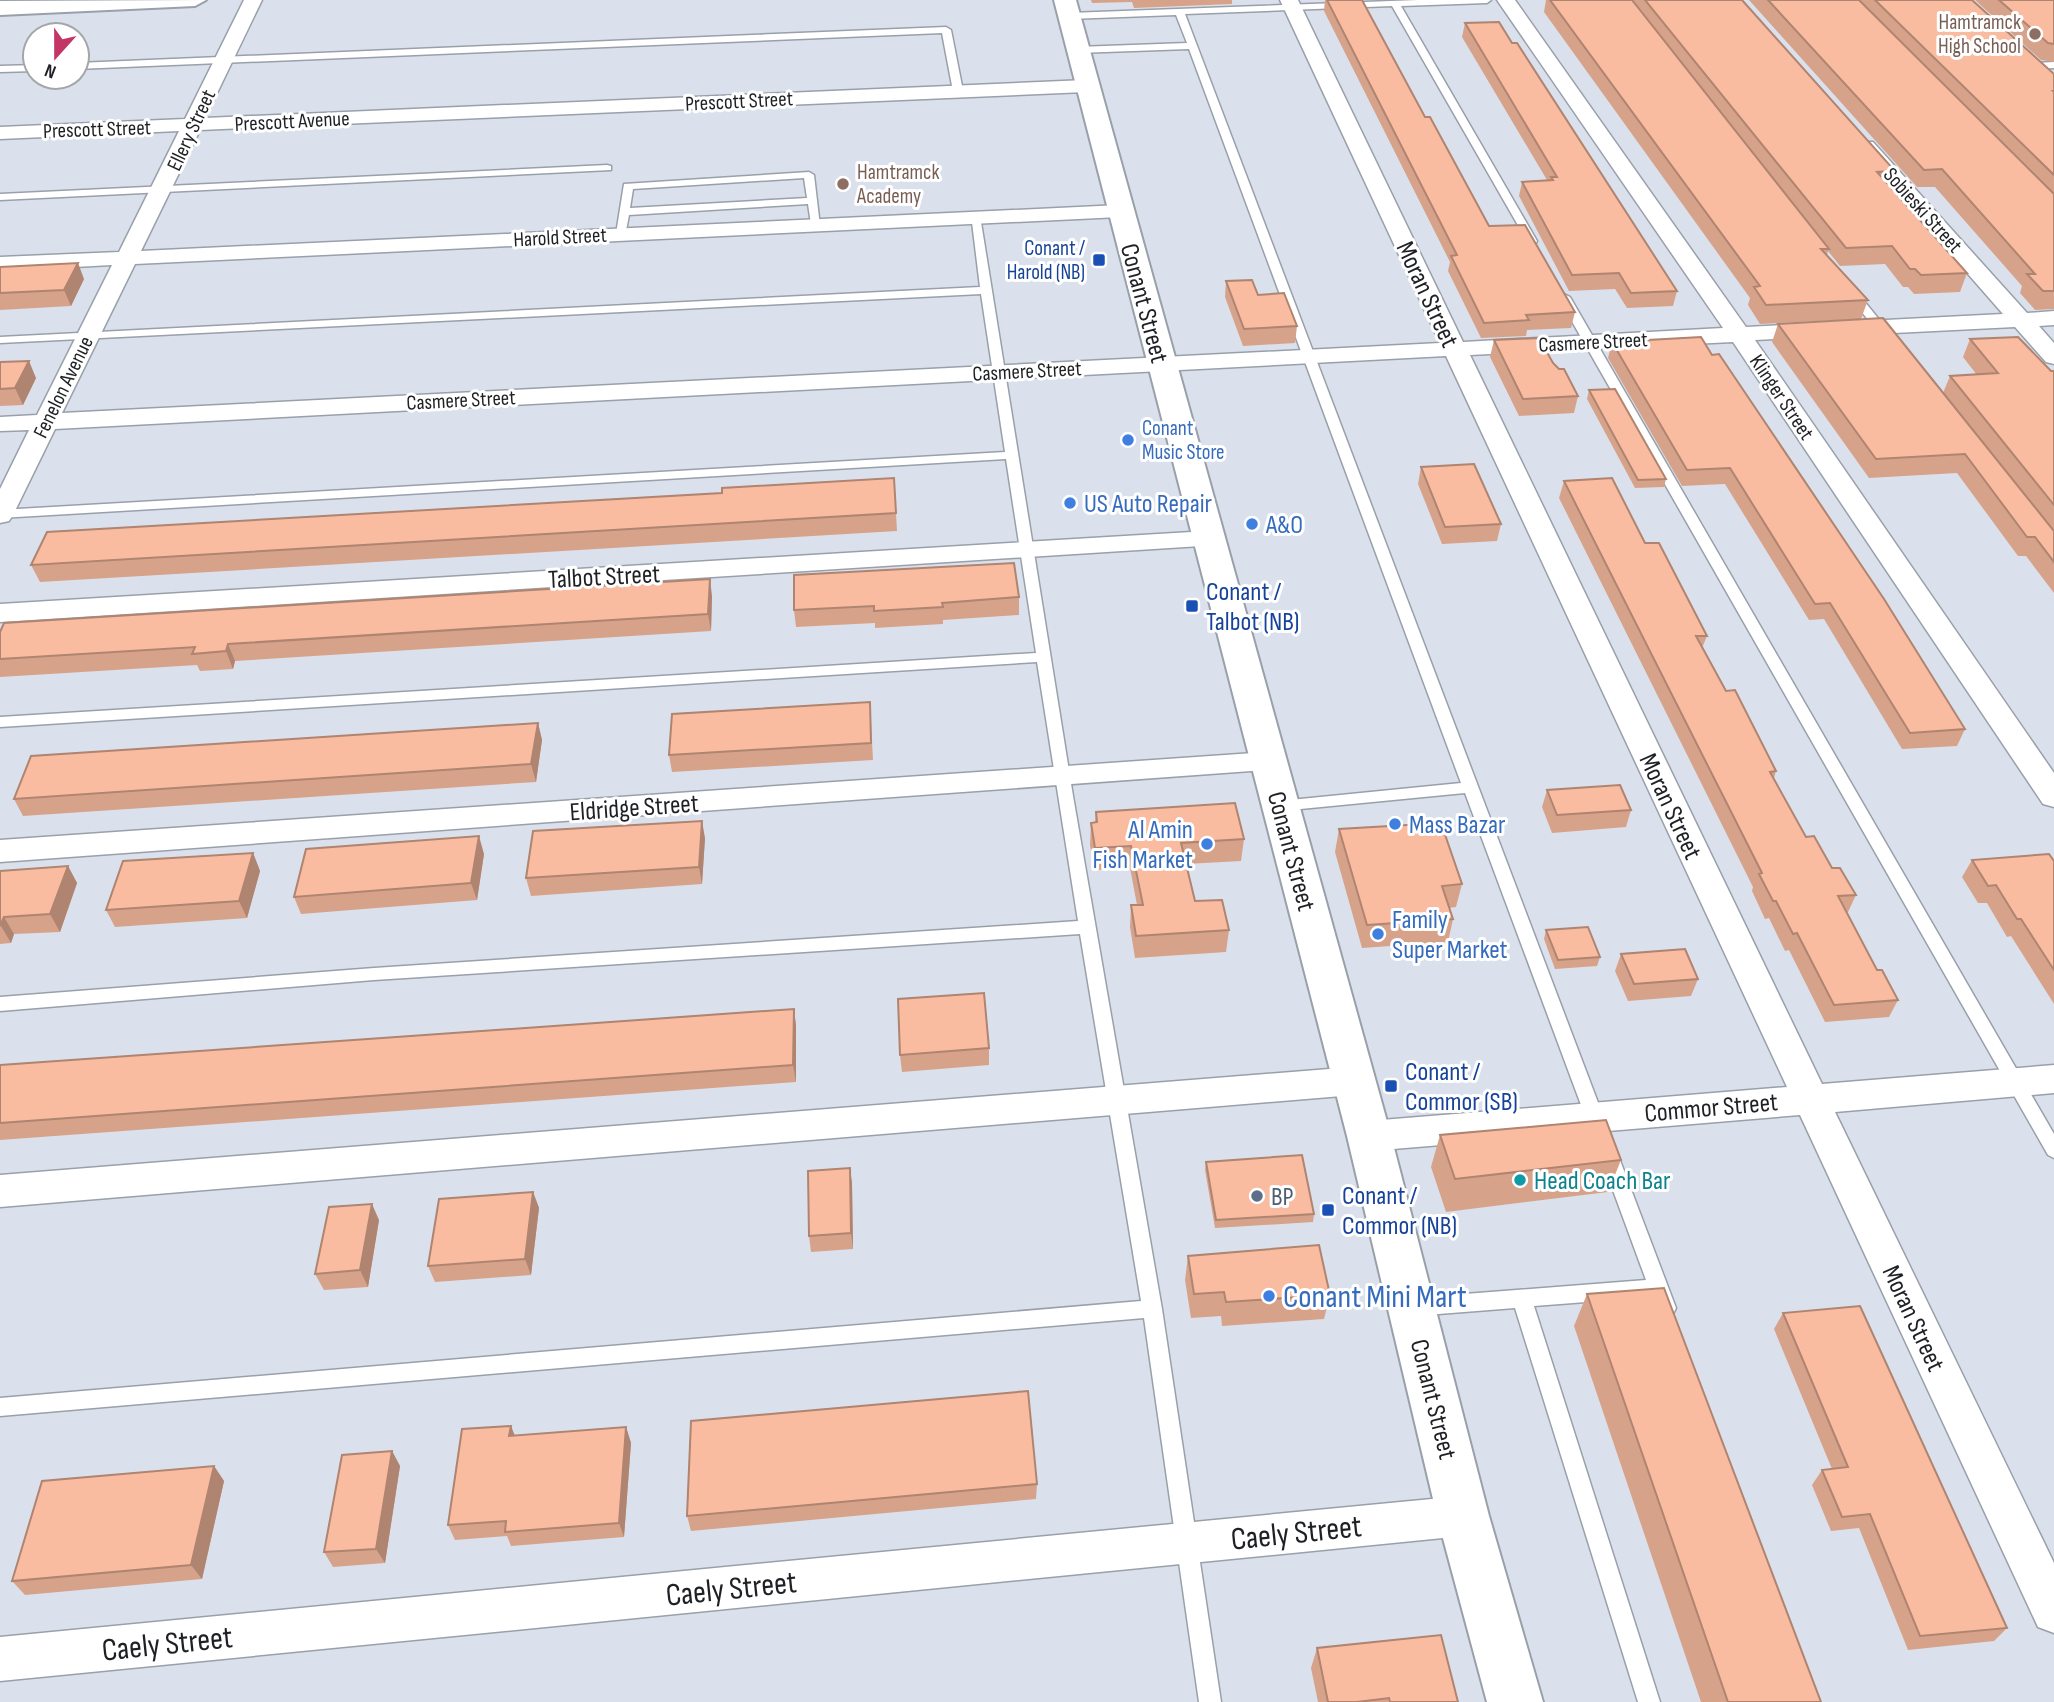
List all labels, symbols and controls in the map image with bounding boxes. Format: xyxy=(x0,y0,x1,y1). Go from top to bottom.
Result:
place label: Hamtramck High School xyxy=(1938,10,2021,59)
north arrow xyxy=(21,21,91,91)
marker: Hamtramck High School xyxy=(2027,26,2043,42)
text: N xyxy=(42,58,59,83)
street label: Ellery Street xyxy=(162,86,221,175)
street label: Prescott Street xyxy=(684,86,794,117)
street label: Prescott Avenue xyxy=(234,106,350,137)
street label: Prescott Street xyxy=(43,115,151,144)
place label: Hamtramck Academy xyxy=(856,160,939,209)
street label: Sobieski Street xyxy=(1878,163,1967,258)
marker: Hamtramck Academy xyxy=(835,176,851,192)
street label: Harold Street xyxy=(513,223,607,252)
place label: Conant / Harold (NB) xyxy=(1007,236,1085,285)
street label: Moran Street xyxy=(1389,237,1465,353)
street label: Conant Street xyxy=(1113,240,1174,367)
marker: Conant / Harold (NB) xyxy=(1091,252,1107,268)
street label: Casmere Street xyxy=(1538,327,1648,358)
street label: Fenelon Avenue xyxy=(28,332,99,442)
street label: Klinger Street xyxy=(1744,350,1819,445)
street label: Casmere Street xyxy=(972,356,1082,387)
street label: Casmere Street xyxy=(406,385,516,416)
place label: Conant Music Store xyxy=(1142,416,1225,465)
marker: Conant Music Store xyxy=(1120,432,1136,448)
place label: US Auto Repair xyxy=(1084,489,1213,520)
marker: US Auto Repair xyxy=(1062,495,1078,511)
place label: A&O xyxy=(1265,510,1303,541)
marker: A&O xyxy=(1244,516,1260,532)
street label: Talbot Street xyxy=(547,559,661,596)
place label: Conant / Talbot (NB) xyxy=(1206,577,1299,638)
marker: Conant / Talbot (NB) xyxy=(1184,598,1200,614)
street label: Moran Street xyxy=(1632,749,1708,865)
street label: Conant Street xyxy=(1260,788,1321,915)
street label: Eldridge Street xyxy=(569,789,700,828)
place label: Mass Bazar xyxy=(1409,810,1506,841)
place label: Al Amin Fish Market xyxy=(1093,815,1193,876)
marker: Mass Bazar xyxy=(1387,816,1403,832)
marker: Al Amin Fish Market xyxy=(1199,836,1215,852)
place label: Family Super Market xyxy=(1392,905,1508,966)
marker: Family Super Market xyxy=(1370,926,1386,942)
place label: Conant / Commor (SB) xyxy=(1405,1057,1518,1118)
marker: Conant / Commor (SB) xyxy=(1383,1078,1399,1094)
street label: Commor Street xyxy=(1643,1087,1779,1130)
place label: Head Coach Bar xyxy=(1534,1166,1671,1197)
marker: Head Coach Bar xyxy=(1512,1172,1528,1188)
place label: Conant / Commor (NB) xyxy=(1342,1181,1457,1242)
place label: BP xyxy=(1271,1182,1294,1213)
marker: BP xyxy=(1249,1188,1265,1204)
marker: Conant / Commor (NB) xyxy=(1320,1202,1336,1218)
street label: Moran Street xyxy=(1875,1261,1951,1377)
place label: Conant Mini Mart xyxy=(1283,1278,1467,1317)
marker: Conant Mini Mart xyxy=(1261,1288,1277,1304)
street label: Conant Street xyxy=(1403,1336,1462,1463)
street label: Caely Street xyxy=(1229,1507,1363,1560)
street label: Caely Street xyxy=(664,1563,798,1616)
street label: Caely Street xyxy=(100,1618,234,1671)

